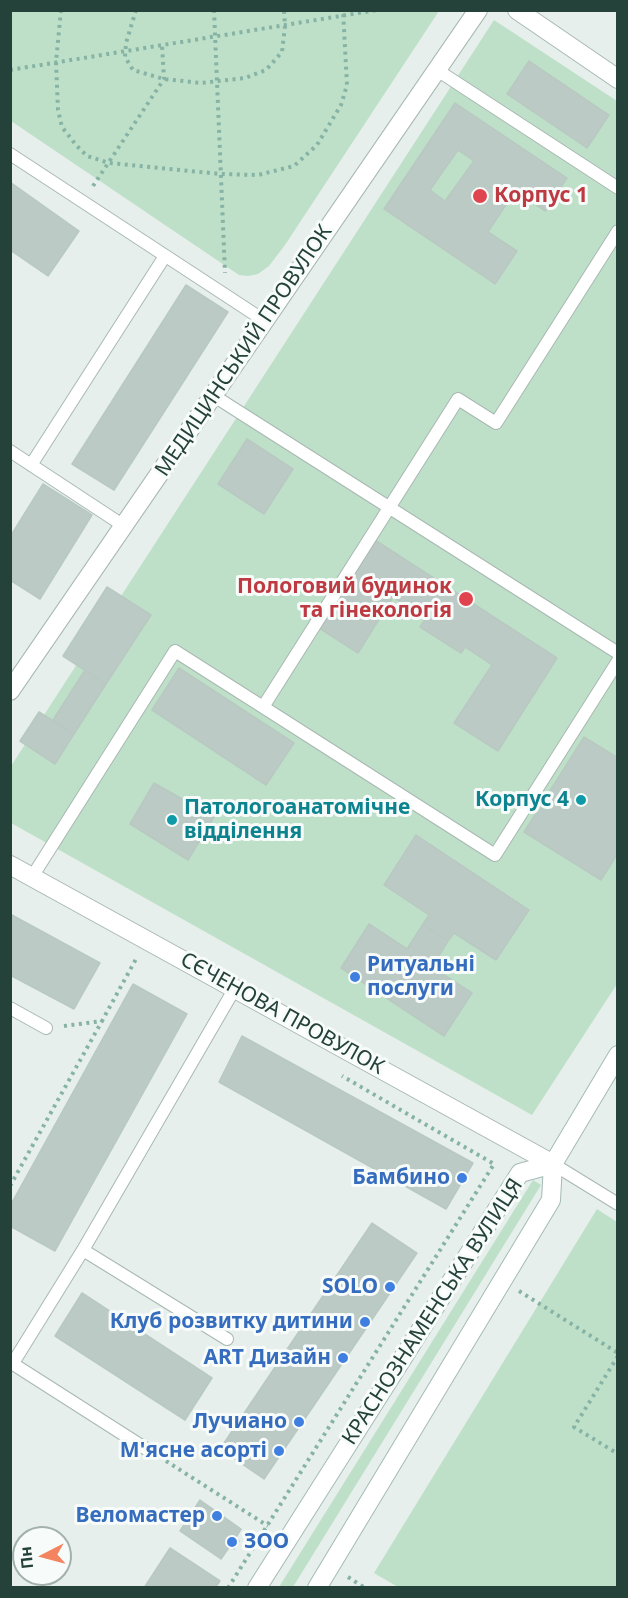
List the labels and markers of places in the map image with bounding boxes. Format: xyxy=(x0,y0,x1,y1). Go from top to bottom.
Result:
place label: Корпус 1 xyxy=(494,183,588,209)
marker: Корпус 1 xyxy=(471,187,489,205)
place label: Пологовий будинок та гінекологія xyxy=(237,574,452,624)
marker: Пологовий будинок та гінекологія xyxy=(457,590,475,608)
place label: Корпус 4 xyxy=(475,787,569,813)
marker: Корпус 4 xyxy=(574,793,588,807)
place label: Патологоанатомічне відділення xyxy=(184,795,410,845)
marker: Патологоанатомічне відділення xyxy=(165,813,179,827)
place label: Ритуальні послуги xyxy=(367,952,475,1002)
marker: Ритуальні послуги xyxy=(348,970,362,984)
place label: Бамбино xyxy=(352,1165,450,1191)
marker: Бамбино xyxy=(455,1171,469,1185)
place label: SOLO xyxy=(322,1274,378,1300)
marker: SOLO xyxy=(383,1280,397,1294)
place label: Клуб розвитку дитини xyxy=(110,1309,353,1335)
marker: Клуб розвитку дитини xyxy=(358,1315,372,1329)
place label: ART Дизайн xyxy=(203,1345,331,1371)
marker: ART Дизайн xyxy=(336,1351,350,1365)
place label: Лучиано xyxy=(193,1409,287,1435)
marker: Лучиано xyxy=(292,1415,306,1429)
place label: М'ясне асорті xyxy=(120,1438,267,1464)
marker: М'ясне асорті xyxy=(272,1444,286,1458)
place label: Веломастер xyxy=(76,1503,205,1529)
marker: Веломастер xyxy=(210,1509,224,1523)
place label: ЗОО xyxy=(244,1529,289,1555)
marker: ЗОО xyxy=(225,1535,239,1549)

